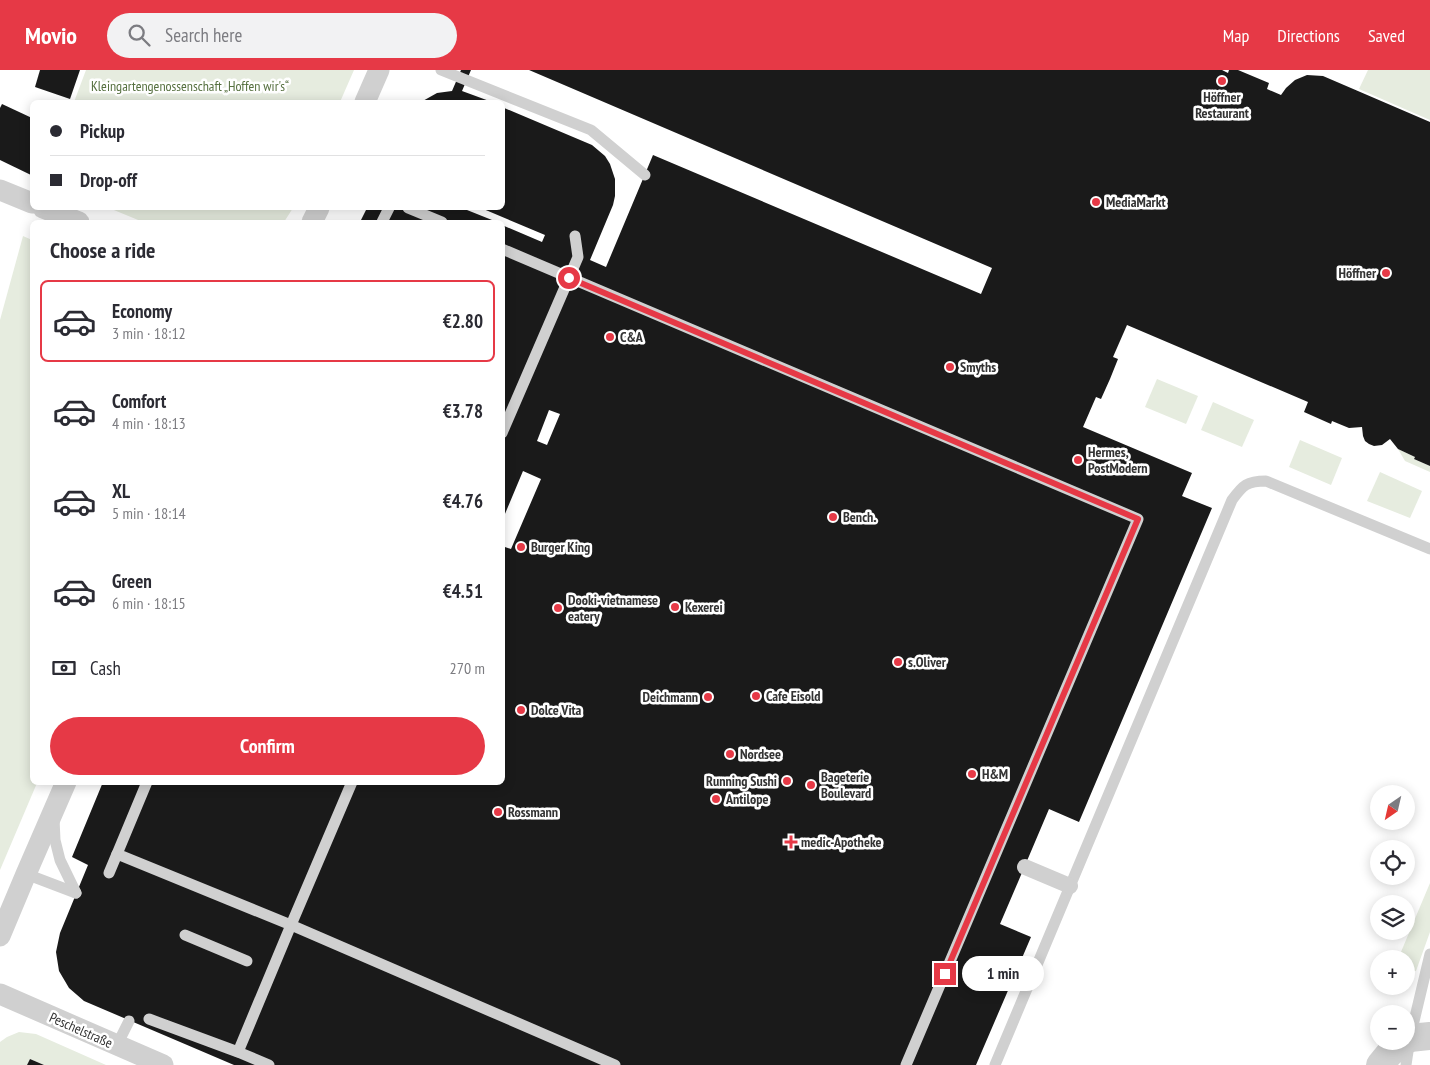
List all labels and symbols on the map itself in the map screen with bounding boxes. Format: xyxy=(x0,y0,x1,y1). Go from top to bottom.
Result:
marker: Höffner Restaurant xyxy=(1216,75,1228,87)
park label: Kleingartengenossenschaft „Hoffen wir's“ xyxy=(91,77,289,95)
place label: Höffner Restaurant xyxy=(1195,88,1249,122)
place label: MediaMarkt xyxy=(1106,193,1165,211)
marker: MediaMarkt xyxy=(1090,196,1102,208)
place label: Höffner xyxy=(1339,264,1377,282)
route start xyxy=(558,267,580,289)
marker: Höffner xyxy=(1380,267,1392,279)
place label: C&A xyxy=(620,328,644,346)
marker: C&A xyxy=(604,331,616,343)
place label: Smyths xyxy=(960,358,996,376)
marker: Smyths xyxy=(944,361,956,373)
place label: Hermes, PostModern xyxy=(1088,443,1148,477)
marker: Hermes, PostModern xyxy=(1072,454,1084,466)
place label: Bench. xyxy=(843,508,876,526)
marker: Bench. xyxy=(827,511,839,523)
place label: Burger King xyxy=(531,538,590,556)
marker: Burger King xyxy=(515,541,527,553)
place label: Dooki-vietnamese eatery xyxy=(568,591,658,625)
place label: Kexerei xyxy=(685,598,723,616)
marker: Kexerei xyxy=(669,601,681,613)
marker: Dooki-vietnamese eatery xyxy=(552,602,564,614)
place label: s.Oliver xyxy=(908,653,947,671)
marker: s.Oliver xyxy=(892,656,904,668)
place label: Cafe Eisold xyxy=(766,687,821,705)
place label: Deichmann xyxy=(643,688,698,706)
marker: Cafe Eisold xyxy=(750,690,762,702)
marker: Deichmann xyxy=(702,691,714,703)
place label: Dolce Vita xyxy=(531,701,582,719)
marker: Dolce Vita xyxy=(515,704,527,716)
place label: Nordsee xyxy=(740,745,781,763)
marker: Nordsee xyxy=(724,748,736,760)
place label: H&M xyxy=(982,765,1008,783)
place label: Bageterie Boulevard xyxy=(821,768,871,802)
marker: H&M xyxy=(966,768,978,780)
place label: Running Sushi xyxy=(706,772,777,790)
marker: Running Sushi xyxy=(781,775,793,787)
marker: Bageterie Boulevard xyxy=(805,779,817,791)
north arrow xyxy=(1370,785,1415,830)
place label: Antilope xyxy=(725,790,768,808)
marker: Antilope xyxy=(710,793,722,805)
place label: Rossmann xyxy=(508,803,558,821)
marker: Rossmann xyxy=(492,806,504,818)
place label: medic-Apotheke xyxy=(801,833,882,851)
marker: medic-Apotheke xyxy=(785,836,797,848)
callout: 1 min xyxy=(962,956,1045,992)
route end xyxy=(934,963,956,985)
street label: Peschelstraße xyxy=(47,1008,116,1052)

